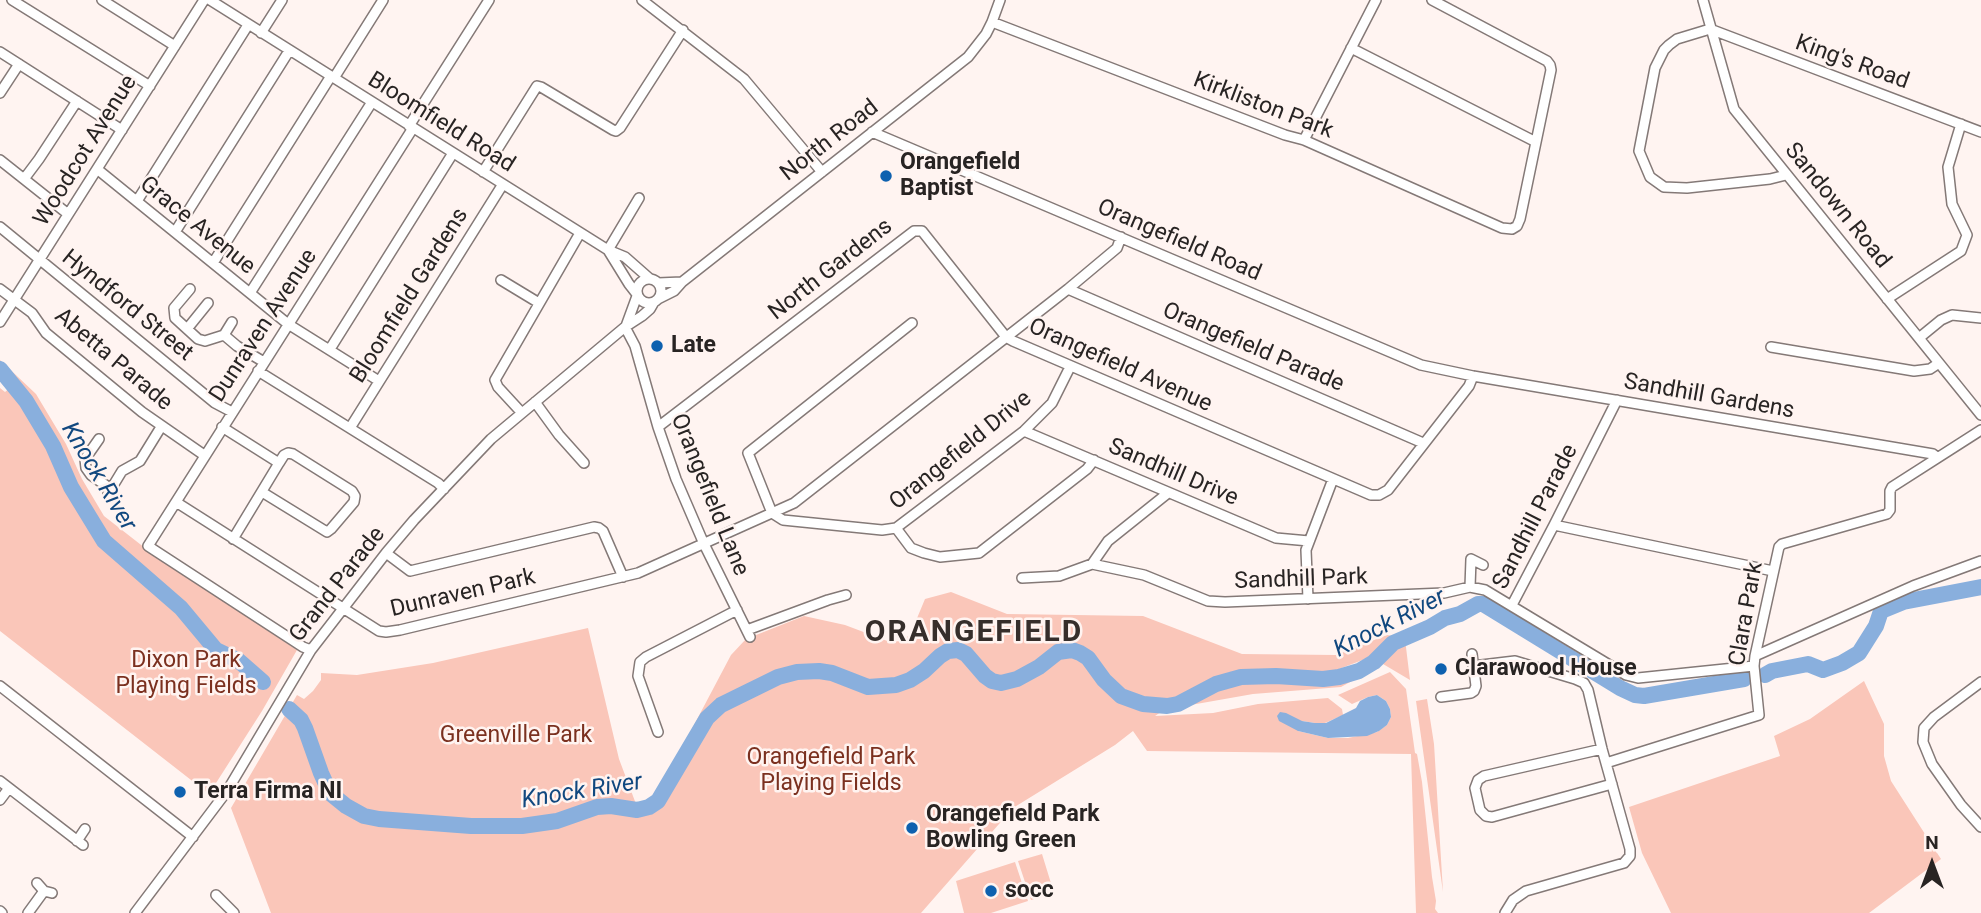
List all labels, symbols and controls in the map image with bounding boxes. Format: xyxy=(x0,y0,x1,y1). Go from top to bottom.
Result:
street label: King's Road xyxy=(1791,30,1913,96)
street label: Bloomfield Road xyxy=(362,67,520,179)
street label: Kirkliston Park xyxy=(1189,67,1337,145)
street label: Woodcot Avenue xyxy=(28,70,144,232)
street label: North Road xyxy=(776,94,884,188)
street label: Sandown Road xyxy=(1778,138,1896,274)
place label: Orangefield Baptist xyxy=(900,149,1020,203)
marker: Orangefield Baptist xyxy=(878,168,894,184)
street label: Grace Avenue xyxy=(134,171,260,281)
street label: Orangefield Road xyxy=(1093,194,1265,288)
street label: Bloomfield Gardens xyxy=(345,203,475,389)
street label: North Gardens xyxy=(764,213,898,327)
street label: Dunraven Avenue xyxy=(204,244,324,408)
street label: Hyndford Street xyxy=(56,245,198,367)
street label: Orangefield Parade xyxy=(1158,297,1348,399)
street label: Abetta Parade xyxy=(48,303,178,417)
street label: Orangefield Avenue xyxy=(1024,313,1216,419)
place label: Late xyxy=(671,332,716,360)
marker: Late xyxy=(649,338,665,354)
street label: Sandhill Gardens xyxy=(1622,368,1796,426)
street label: Orangefield Drive xyxy=(885,385,1037,517)
street label: Orangefield Lane xyxy=(664,410,754,580)
water label: Knock River xyxy=(54,417,142,537)
street label: Sandhill Drive xyxy=(1104,433,1242,513)
street label: Sandhill Parade xyxy=(1488,440,1584,594)
street label: Grand Parade xyxy=(284,522,392,648)
street label: Clara Park xyxy=(1724,560,1770,668)
street label: Dunraven Park xyxy=(388,564,538,624)
street label: Sandhill Park xyxy=(1234,564,1368,596)
water label: Knock River xyxy=(1329,584,1451,664)
district label: ORANGEFIELD xyxy=(866,615,1082,651)
park label: Dixon Park Playing Fields xyxy=(115,647,257,701)
place label: Clarawood House xyxy=(1455,655,1637,683)
marker: Clarawood House xyxy=(1433,661,1449,677)
park label: Greenville Park xyxy=(440,722,592,750)
park label: Orangefield Park Playing Fields xyxy=(746,744,916,798)
water label: Knock River xyxy=(520,768,644,816)
place label: Terra Firma NI xyxy=(194,778,342,806)
marker: Terra Firma NI xyxy=(172,784,188,800)
place label: Orangefield Park Bowling Green xyxy=(926,801,1100,855)
marker: Orangefield Park Bowling Green xyxy=(904,820,920,836)
north arrow xyxy=(1897,829,1967,899)
text: N xyxy=(1925,831,1939,854)
place label: socc xyxy=(1005,877,1054,905)
marker: socc xyxy=(983,883,999,899)

